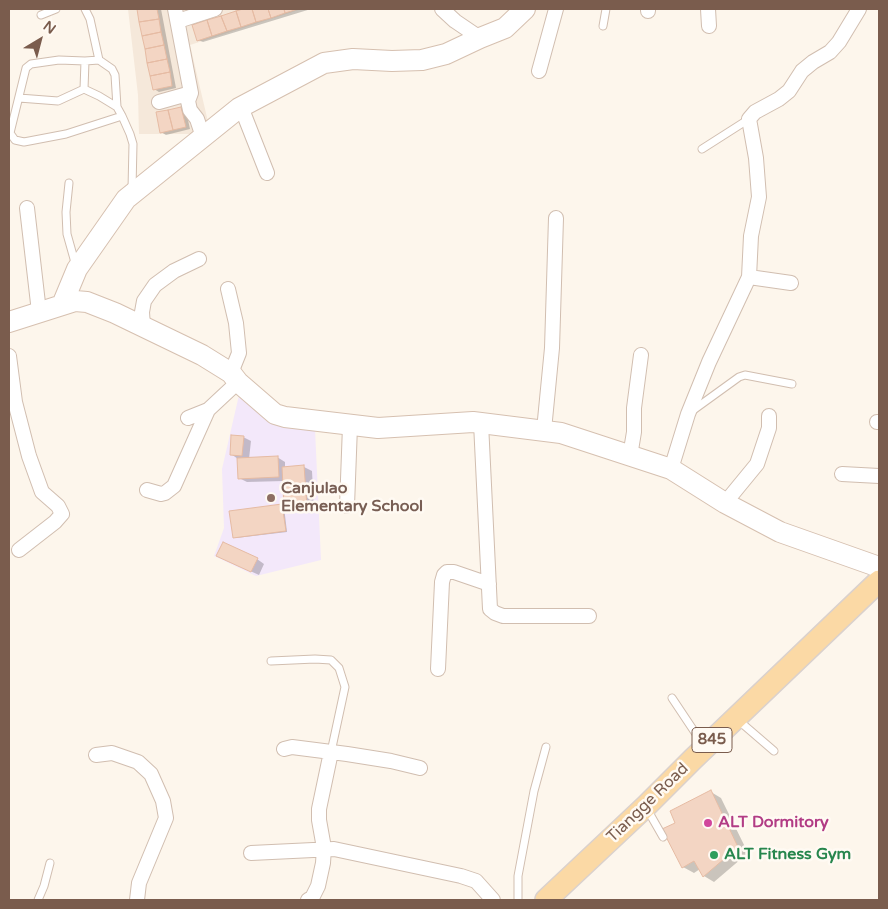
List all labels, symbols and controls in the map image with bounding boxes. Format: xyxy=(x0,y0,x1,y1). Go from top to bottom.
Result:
north arrow xyxy=(15,15,65,65)
text: N xyxy=(40,17,59,38)
place label: Canjulao Elementary School xyxy=(281,479,423,517)
marker: Canjulao Elementary School xyxy=(265,492,277,504)
road number: 845 xyxy=(692,728,732,752)
street label: Tiangge Road xyxy=(603,759,693,847)
place label: ALT Dormitory xyxy=(718,813,829,833)
marker: ALT Dormitory xyxy=(702,817,714,829)
place label: ALT Fitness Gym xyxy=(724,845,851,865)
marker: ALT Fitness Gym xyxy=(708,849,720,861)

